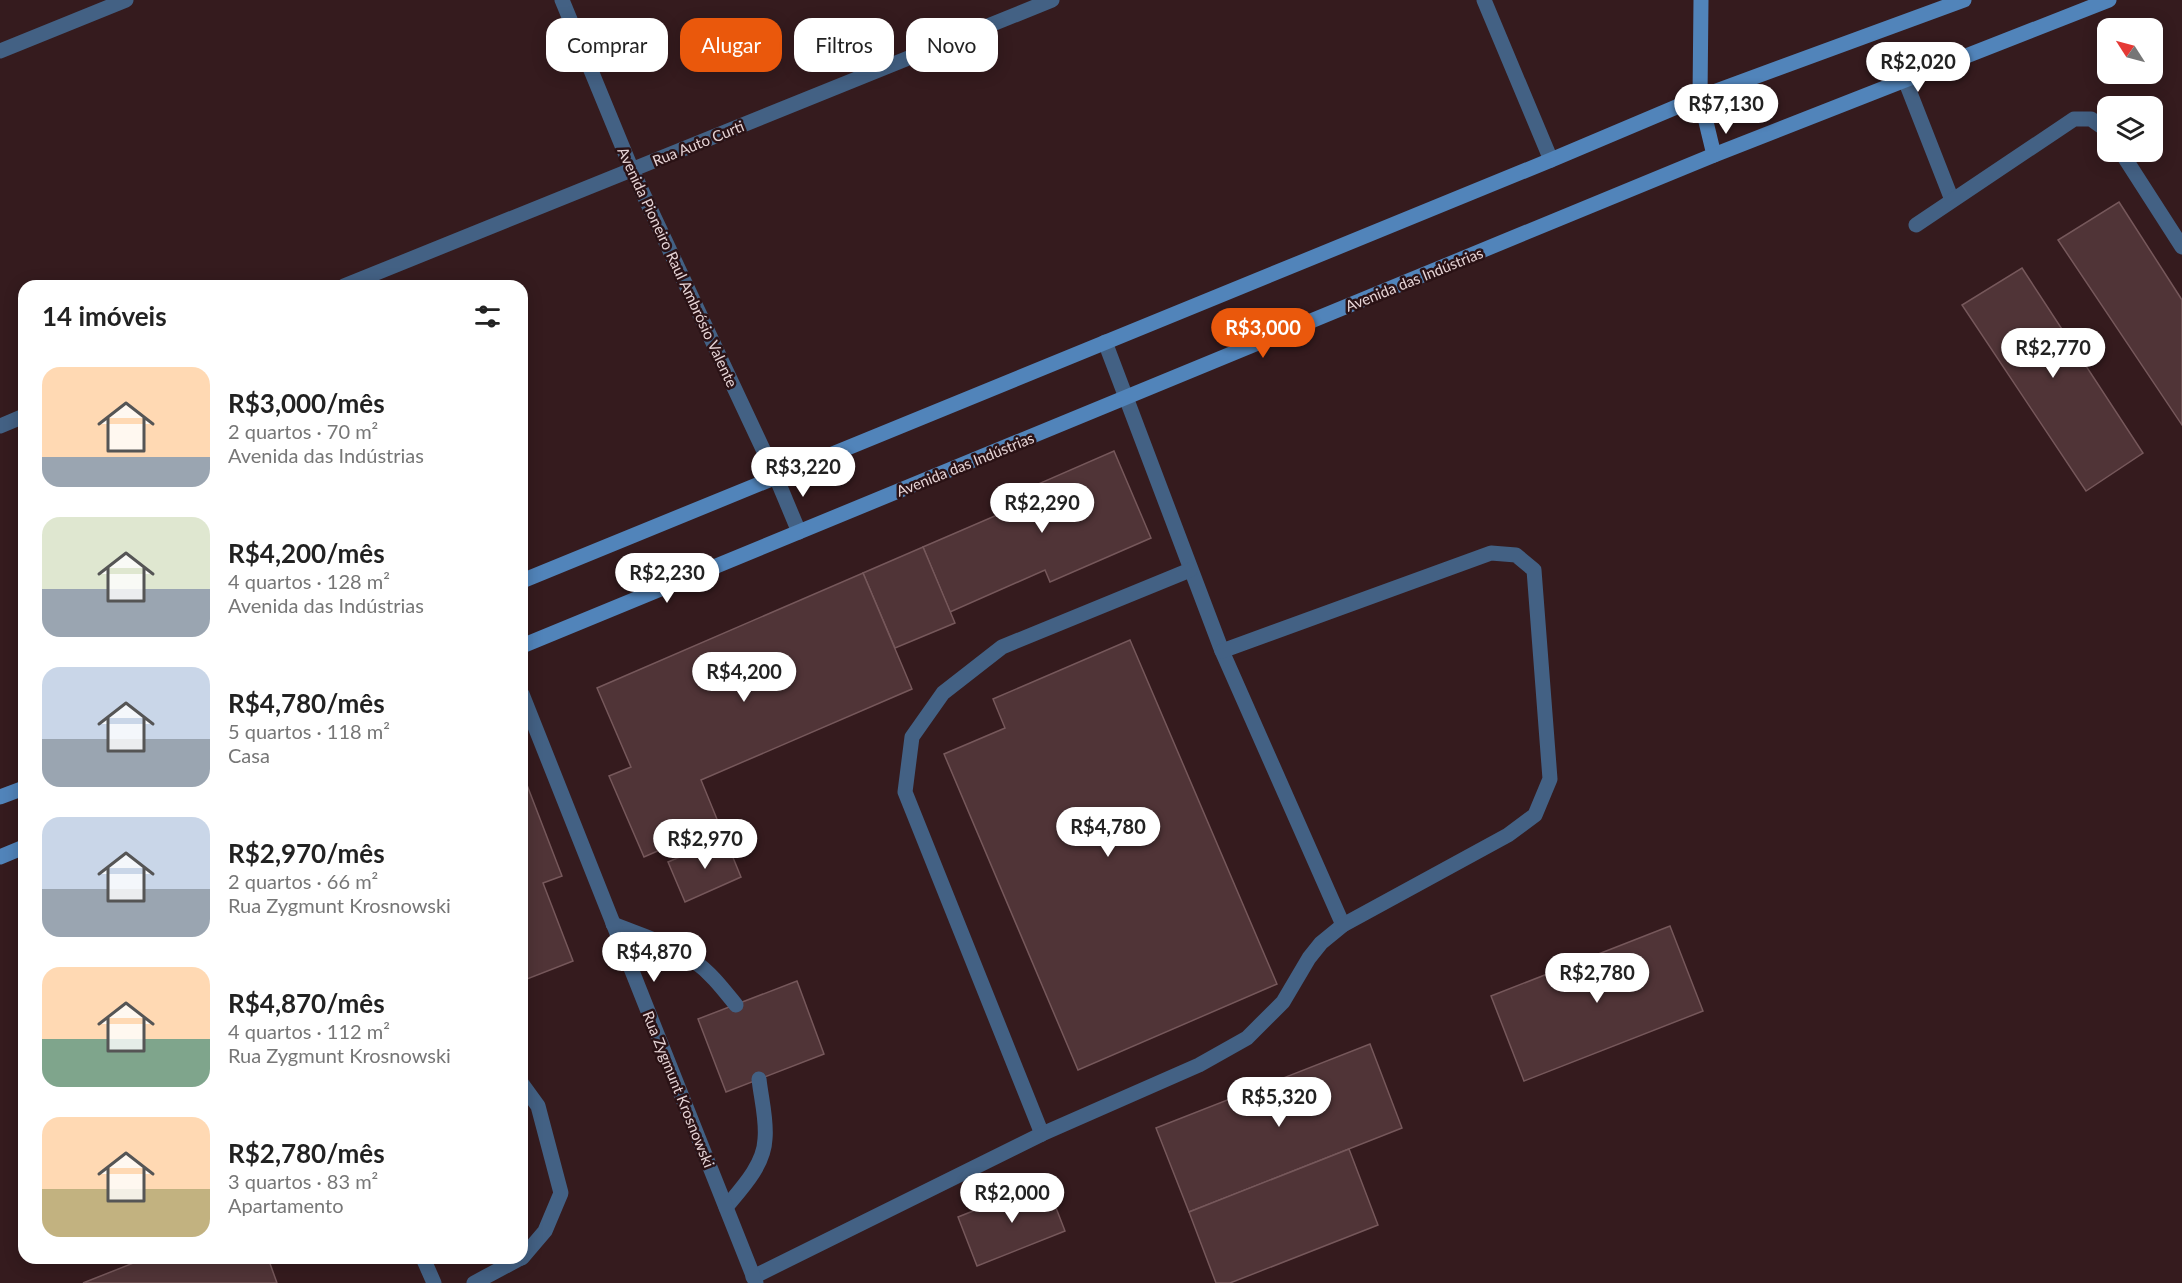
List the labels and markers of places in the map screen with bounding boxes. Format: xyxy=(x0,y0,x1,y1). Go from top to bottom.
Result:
pin: R$2,020 xyxy=(1863,42,1973,93)
pin: R$7,130 xyxy=(1671,84,1781,135)
pin: R$3,000 xyxy=(1208,308,1318,359)
pin: R$2,770 xyxy=(1998,328,2108,379)
pin: R$3,220 xyxy=(748,447,858,498)
pin: R$2,290 xyxy=(987,483,1097,534)
pin: R$2,230 xyxy=(612,553,722,604)
pin: R$4,200 xyxy=(689,652,799,703)
pin: R$4,780 xyxy=(1053,807,1163,858)
pin: R$2,970 xyxy=(650,819,760,870)
pin: R$4,870 xyxy=(599,932,709,983)
pin: R$2,780 xyxy=(1542,953,1652,1004)
pin: R$5,320 xyxy=(1224,1077,1334,1128)
pin: R$2,000 xyxy=(957,1173,1067,1224)

